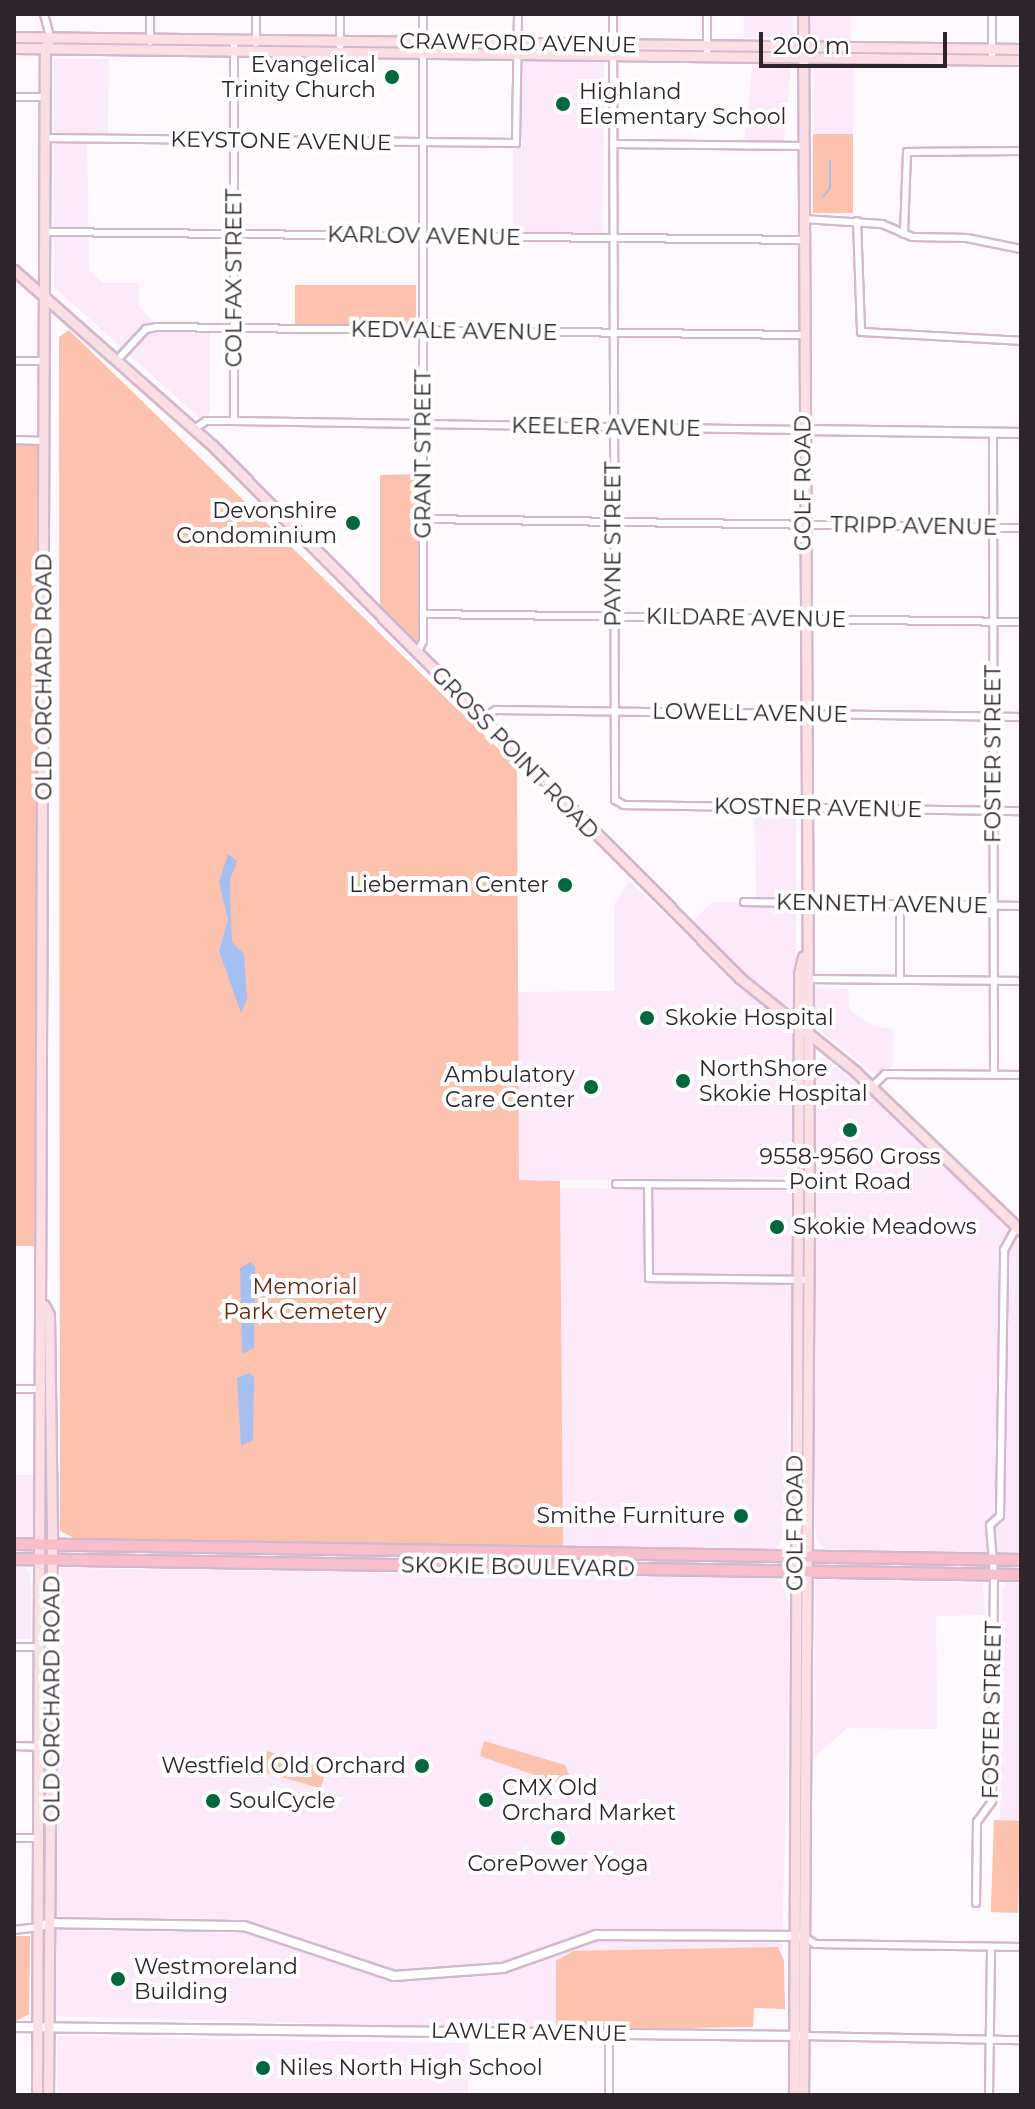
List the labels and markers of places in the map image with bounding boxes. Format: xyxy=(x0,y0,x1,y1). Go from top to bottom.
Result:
place label: Evangelical Trinity Church xyxy=(222,51,376,102)
marker: Evangelical Trinity Church xyxy=(383,68,401,86)
place label: Highland Elementary School xyxy=(579,78,786,130)
marker: Highland Elementary School xyxy=(554,95,572,113)
place label: Devonshire Condominium xyxy=(176,497,337,548)
marker: Devonshire Condominium xyxy=(344,514,362,532)
place label: Lieberman Center xyxy=(349,872,549,898)
marker: Lieberman Center xyxy=(556,876,574,894)
place label: Skokie Hospital xyxy=(665,1005,834,1031)
marker: Skokie Hospital xyxy=(636,1007,658,1029)
place label: NorthShore Skokie Hospital xyxy=(699,1055,868,1106)
place label: Ambulatory Care Center xyxy=(444,1061,575,1112)
marker: NorthShore Skokie Hospital xyxy=(674,1072,692,1090)
marker: Ambulatory Care Center xyxy=(582,1078,600,1096)
marker: 9558-9560 Gross Point Road xyxy=(841,1121,859,1139)
place label: 9558-9560 Gross Point Road xyxy=(759,1143,941,1194)
place label: Skokie Meadows xyxy=(793,1214,976,1240)
marker: Skokie Meadows xyxy=(768,1218,786,1236)
place label: Smithe Furniture xyxy=(536,1503,725,1529)
marker: Smithe Furniture xyxy=(732,1507,750,1525)
place label: Westfield Old Orchard xyxy=(161,1753,406,1779)
marker: Westfield Old Orchard xyxy=(413,1757,431,1775)
place label: CMX Old Orchard Market xyxy=(502,1774,676,1826)
place label: SoulCycle xyxy=(229,1788,336,1814)
marker: CMX Old Orchard Market xyxy=(477,1791,495,1809)
marker: SoulCycle xyxy=(204,1792,222,1810)
marker: CorePower Yoga xyxy=(549,1829,567,1847)
place label: CorePower Yoga xyxy=(467,1851,649,1877)
place label: Westmoreland Building xyxy=(134,1953,298,2004)
marker: Westmoreland Building xyxy=(109,1970,127,1988)
place label: Niles North High School xyxy=(279,2055,543,2081)
marker: Niles North High School xyxy=(254,2059,272,2077)

